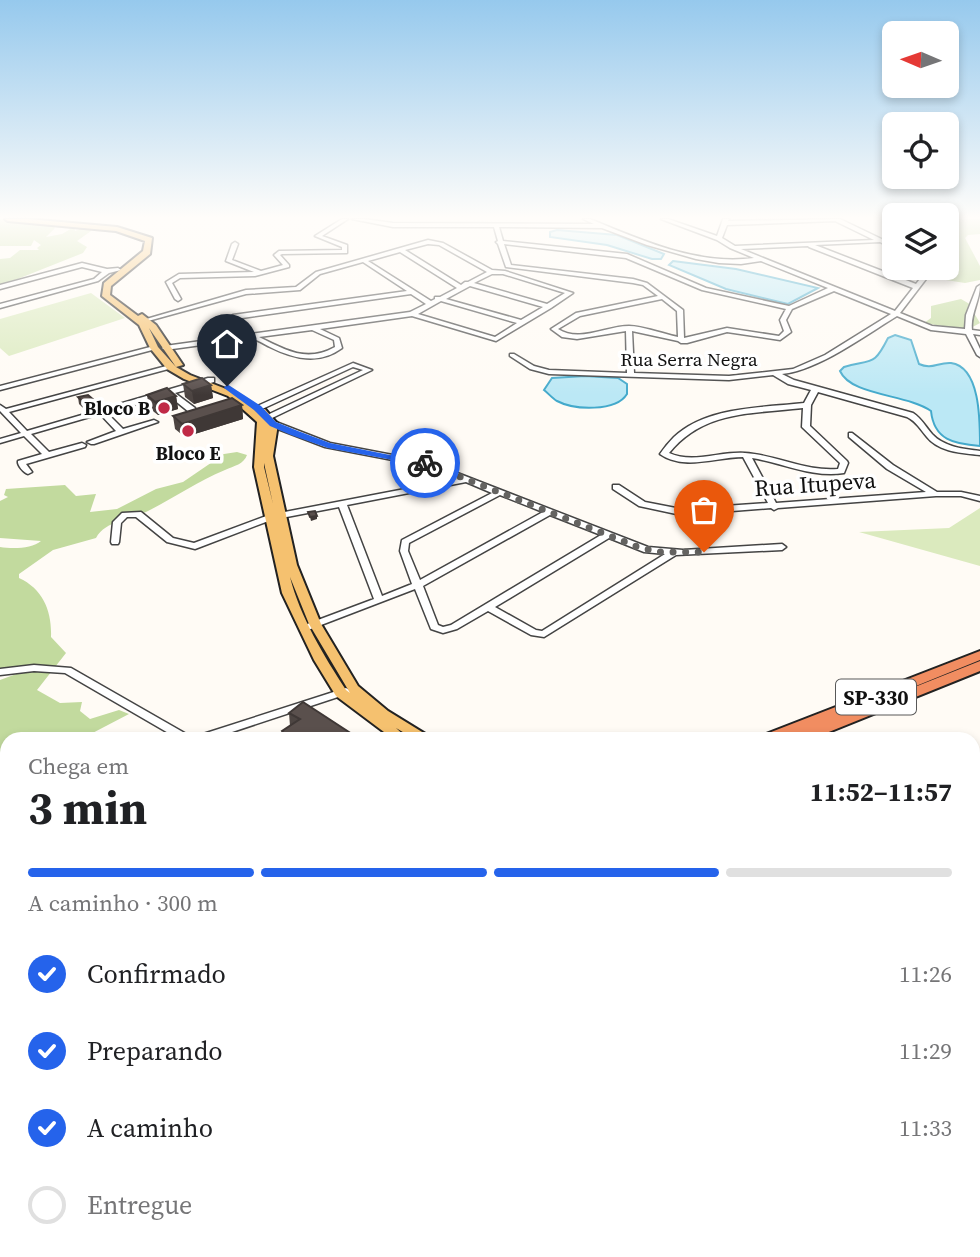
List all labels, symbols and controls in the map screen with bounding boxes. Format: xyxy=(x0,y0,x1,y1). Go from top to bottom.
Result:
north arrow xyxy=(882,21,959,98)
map controls xyxy=(882,21,959,280)
button: locate xyxy=(882,112,959,189)
button: layers xyxy=(882,203,959,280)
pin xyxy=(197,314,257,386)
icon: home xyxy=(208,325,246,363)
street label: Rua Serra Negra xyxy=(620,346,758,372)
place label: Bloco B xyxy=(84,395,150,421)
marker: Bloco B xyxy=(156,400,172,416)
marker: Bloco E xyxy=(180,423,196,439)
courier xyxy=(390,428,460,498)
place label: Bloco E xyxy=(156,440,220,466)
icon: bike xyxy=(406,444,444,482)
street label: Rua Itupeva xyxy=(753,464,877,504)
pin xyxy=(674,480,734,552)
icon: bag xyxy=(685,491,723,529)
road number: SP-330 xyxy=(836,680,916,714)
text: Chega em xyxy=(28,750,129,782)
text: 11:52–11:57 xyxy=(810,774,952,810)
text: 3 min xyxy=(28,776,147,839)
text: A caminho · 300 m xyxy=(28,887,218,919)
icon: check xyxy=(28,955,66,993)
text: Confirmado xyxy=(87,956,226,992)
text: 11:26 xyxy=(899,958,952,990)
icon: check xyxy=(28,1032,66,1070)
text: Preparando xyxy=(87,1033,223,1069)
text: 11:29 xyxy=(899,1035,952,1067)
icon: check xyxy=(28,1109,66,1147)
text: A caminho xyxy=(87,1110,213,1146)
text: 11:33 xyxy=(899,1112,952,1144)
text: Entregue xyxy=(87,1187,192,1223)

